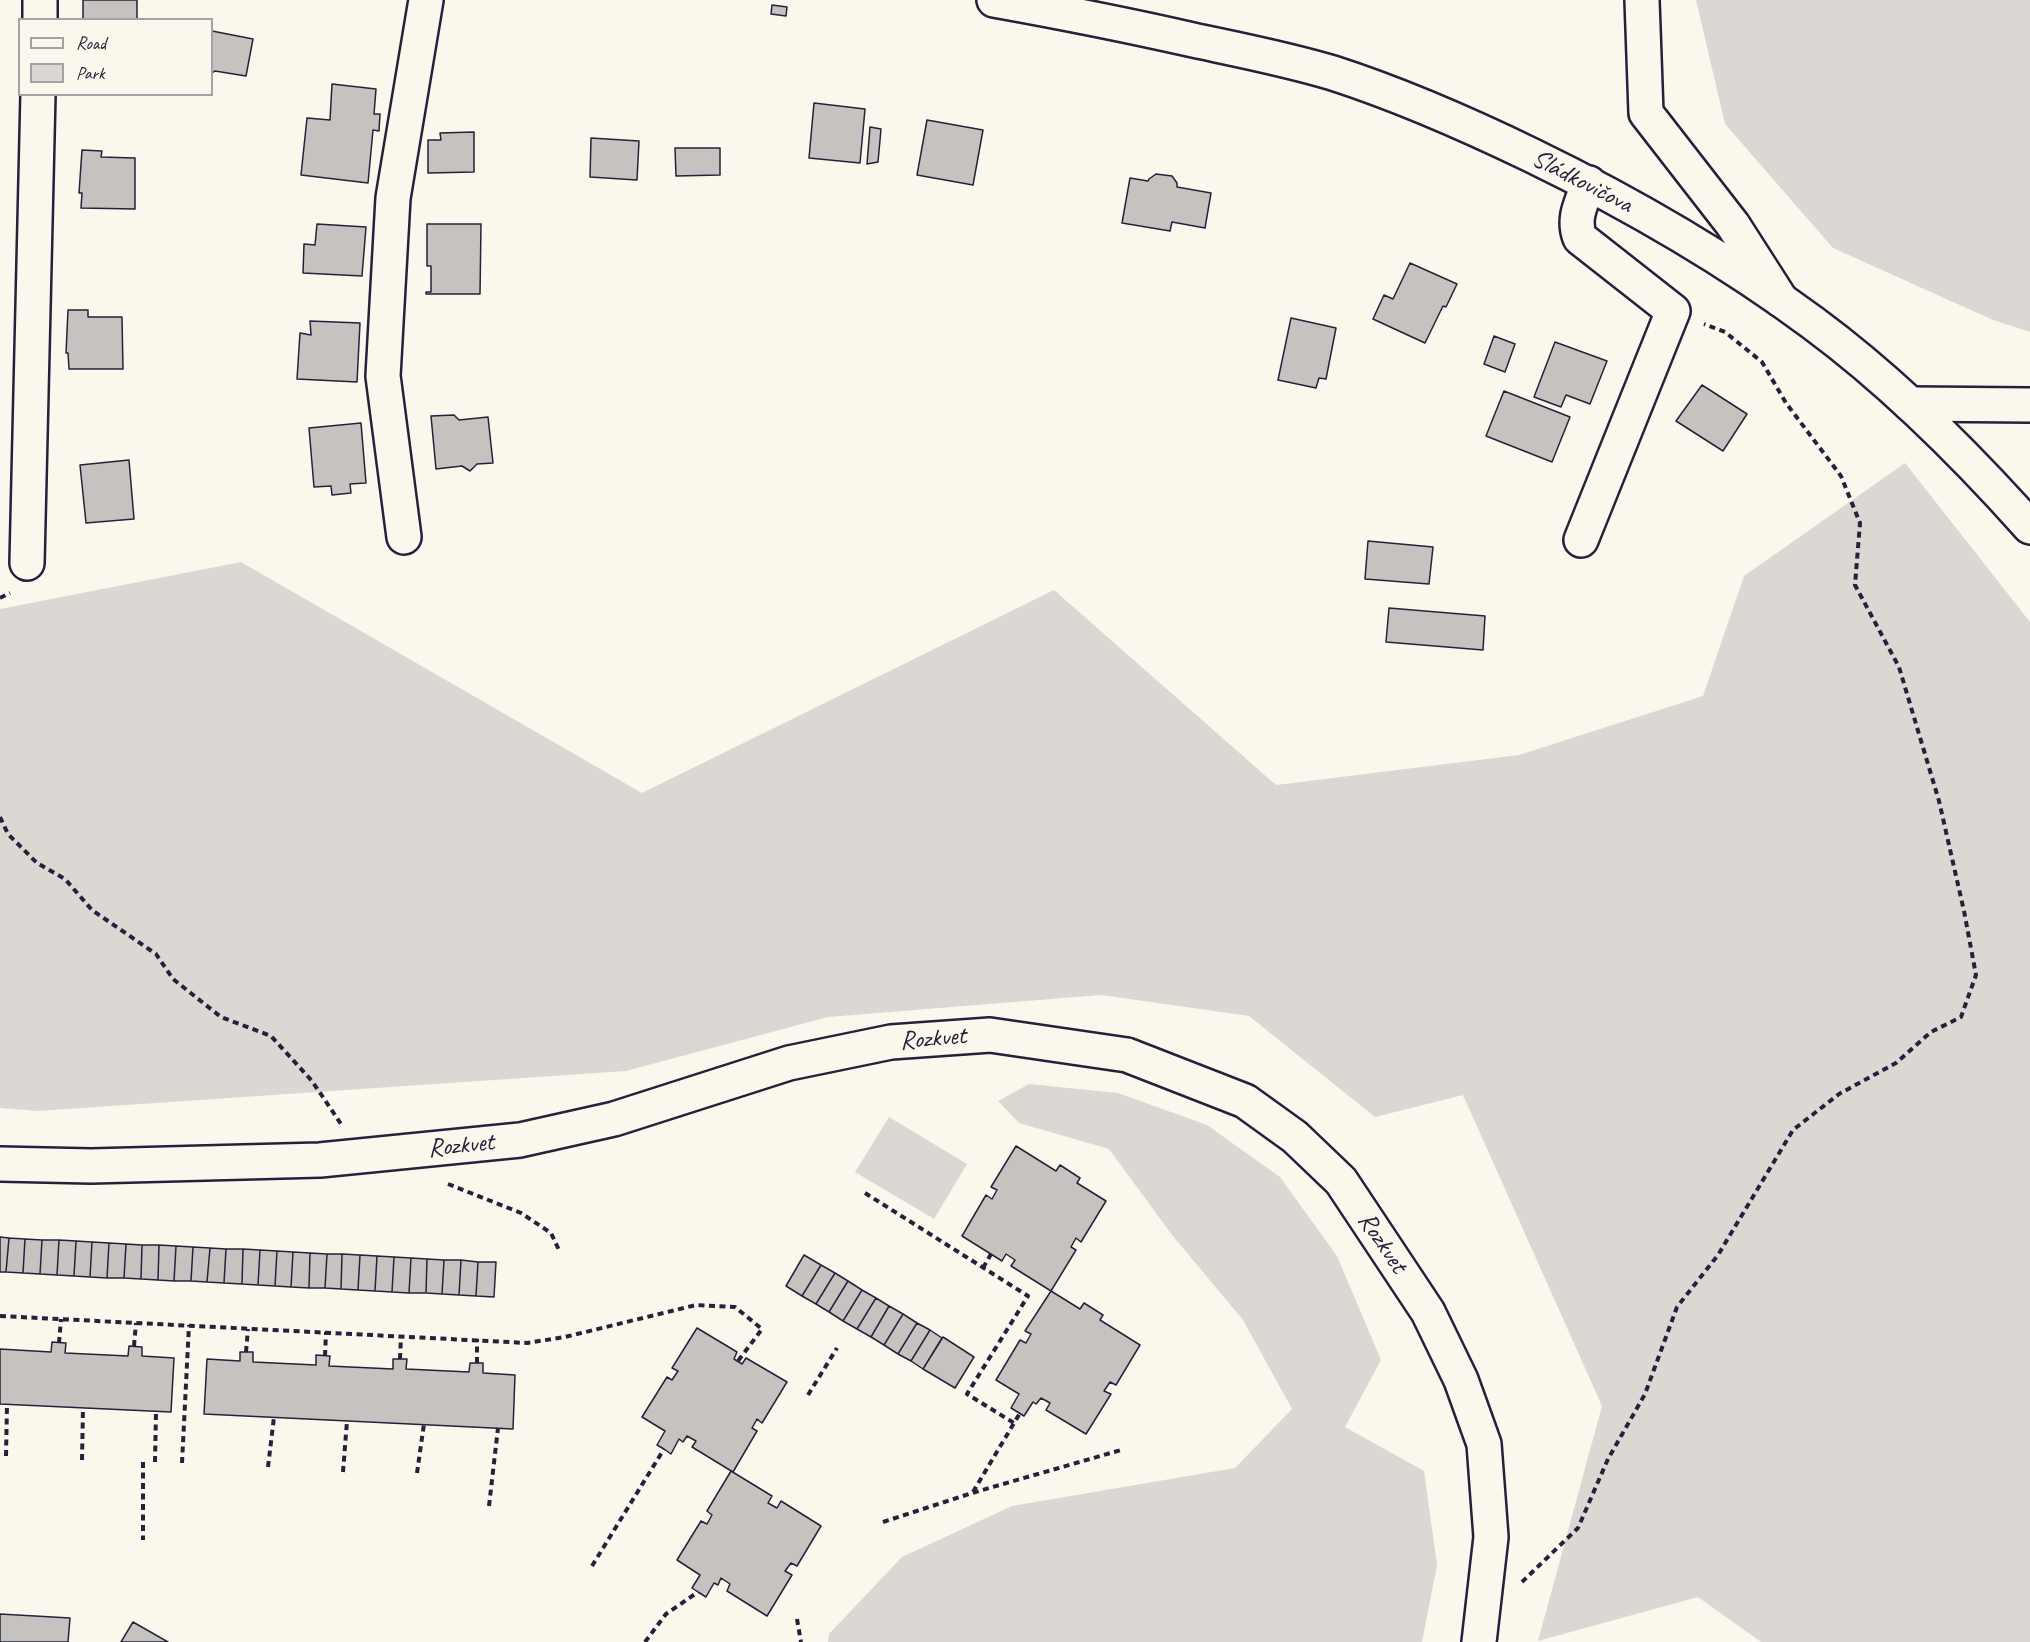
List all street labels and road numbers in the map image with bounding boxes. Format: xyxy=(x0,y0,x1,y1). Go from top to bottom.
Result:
street label: Sládkovičova xyxy=(1526,143,1638,221)
street label: Rozkvet xyxy=(899,1021,967,1057)
street label: Rozkvet xyxy=(426,1127,496,1165)
street label: Rozkvet xyxy=(1351,1207,1413,1279)

